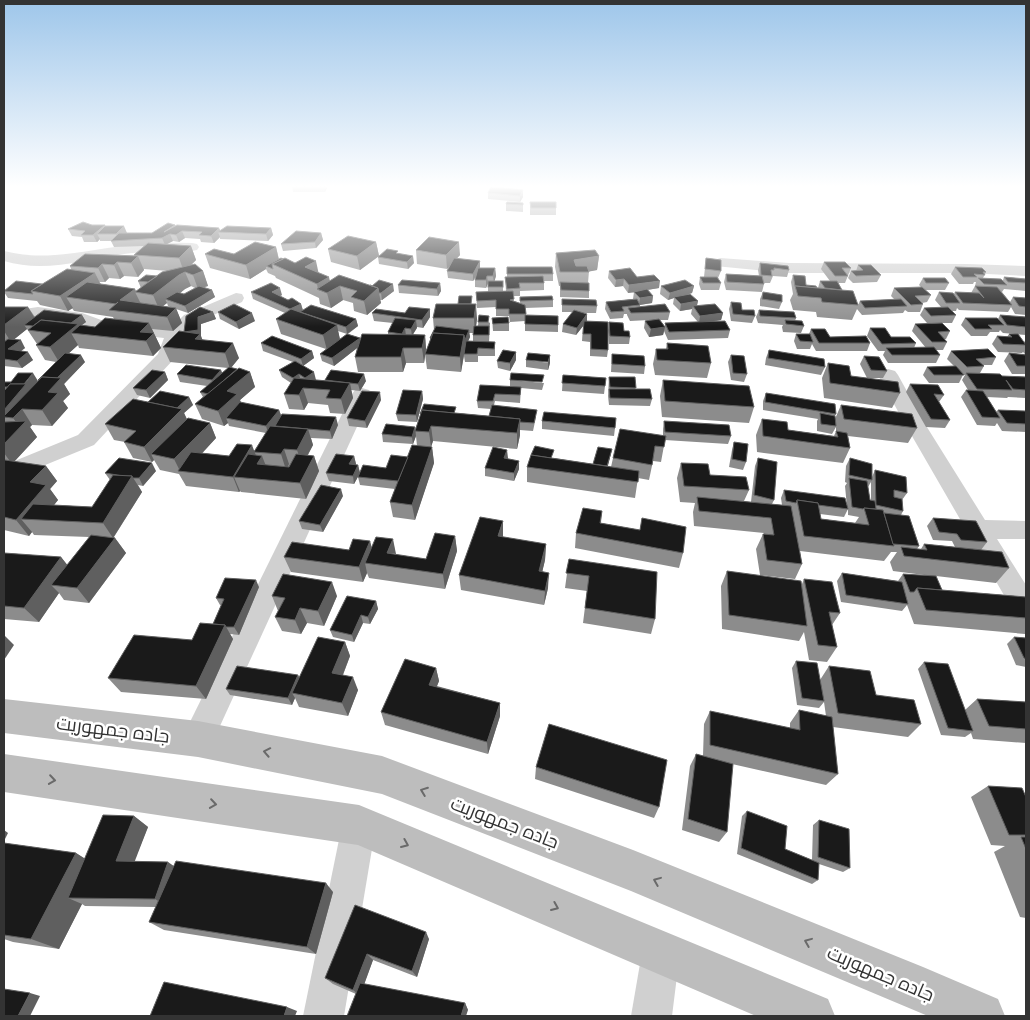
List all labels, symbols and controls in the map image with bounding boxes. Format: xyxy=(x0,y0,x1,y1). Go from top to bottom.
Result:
street label: جاده جمهوریت xyxy=(55,709,171,749)
one-way arrow xyxy=(262,748,271,758)
one-way arrow xyxy=(48,774,56,785)
one-way arrow xyxy=(420,787,429,797)
street label: جاده جمهوریت xyxy=(447,789,563,855)
one-way arrow xyxy=(208,798,217,808)
one-way arrow xyxy=(400,838,409,849)
one-way arrow xyxy=(654,876,662,886)
one-way arrow xyxy=(550,901,559,912)
one-way arrow xyxy=(804,938,813,949)
street label: جاده جمهوریت xyxy=(824,939,938,1007)

